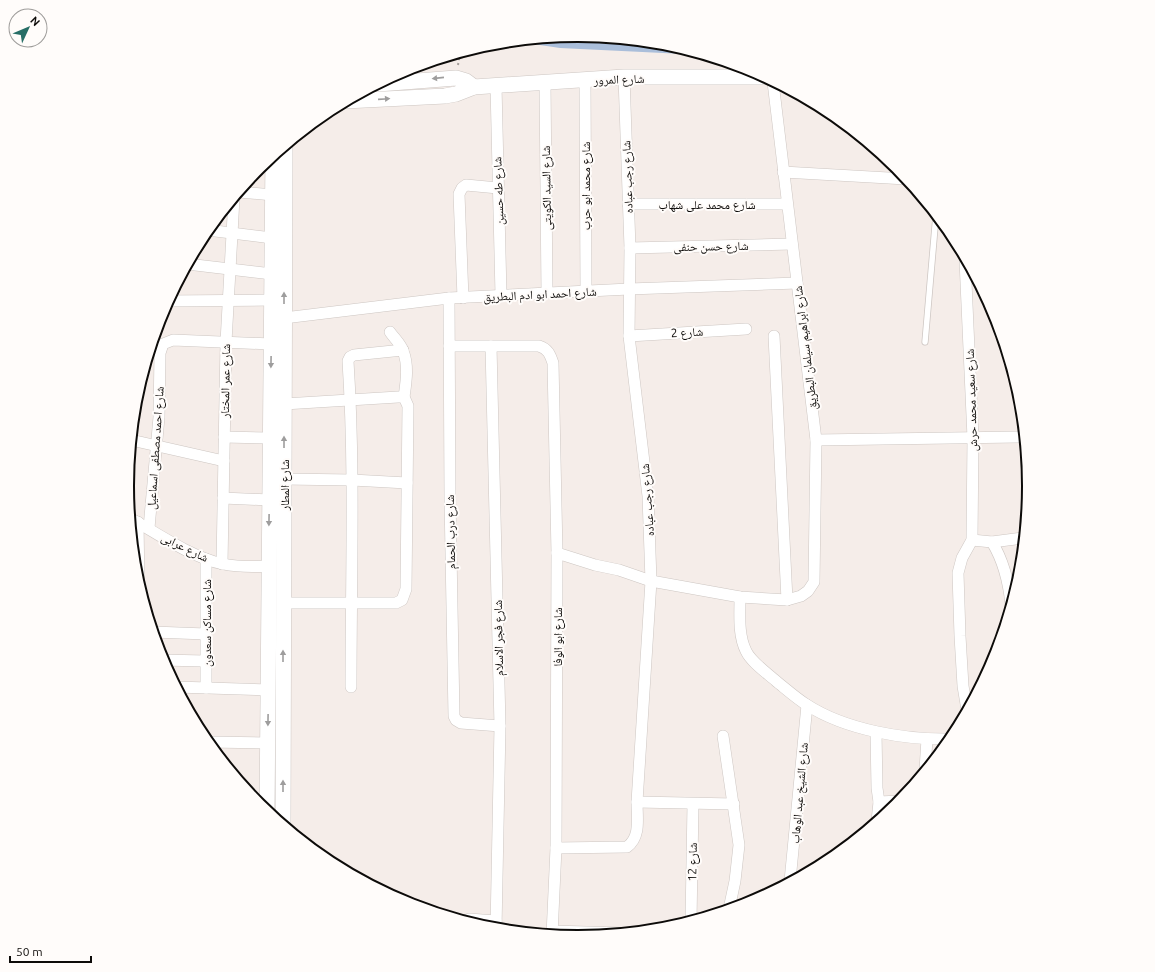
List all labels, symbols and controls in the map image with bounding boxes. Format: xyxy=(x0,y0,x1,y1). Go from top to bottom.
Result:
north arrow xyxy=(8,8,48,48)
text: N xyxy=(28,14,42,28)
street label: شارع المرور xyxy=(592,72,645,88)
one-way arrow xyxy=(432,75,444,82)
one-way arrow xyxy=(378,96,391,102)
street label: شارع رجب عباده xyxy=(619,140,637,214)
street label: شارع محمد ابو حرب xyxy=(579,142,594,230)
street label: شارع السيد الكويتى xyxy=(539,145,555,231)
street label: شارع طه حسين xyxy=(490,156,508,226)
street label: شارع محمد على شهاب xyxy=(658,198,756,213)
street label: شارع حسن حنفى xyxy=(673,239,749,255)
street label: شارع احمد ابو ادم البطريق xyxy=(483,285,597,305)
street label: شارع ابراهيم سيلمان البطريق xyxy=(791,285,821,411)
one-way arrow xyxy=(281,291,287,304)
street label: شارع 2 xyxy=(671,325,704,341)
street label: شارع عمر المختار xyxy=(218,344,234,419)
street label: شارع سعيد محمد حرش xyxy=(963,348,981,452)
one-way arrow xyxy=(268,356,274,369)
street label: شارع احمد مصطفى اسماعيل xyxy=(144,386,168,510)
one-way arrow xyxy=(281,435,287,448)
street label: شارع المطار xyxy=(278,459,293,512)
street label: شارع رجب عباده xyxy=(638,463,658,537)
street label: شارع درب الحمام xyxy=(443,495,459,569)
one-way arrow xyxy=(266,514,272,527)
street label: شارع عرابى xyxy=(158,530,211,566)
street label: شارع مساكن سعدون xyxy=(200,579,215,667)
street label: شارع فجر الاسلام xyxy=(491,600,507,676)
street label: شارع ابو الوفا xyxy=(551,607,566,667)
one-way arrow xyxy=(280,649,286,662)
one-way arrow xyxy=(265,714,271,727)
street label: شارع الشيخ عبد الوهاب xyxy=(788,742,812,844)
one-way arrow xyxy=(280,779,286,792)
street label: شارع 12 xyxy=(685,842,701,882)
scale bar xyxy=(10,938,91,964)
text: 50 m xyxy=(16,945,43,958)

